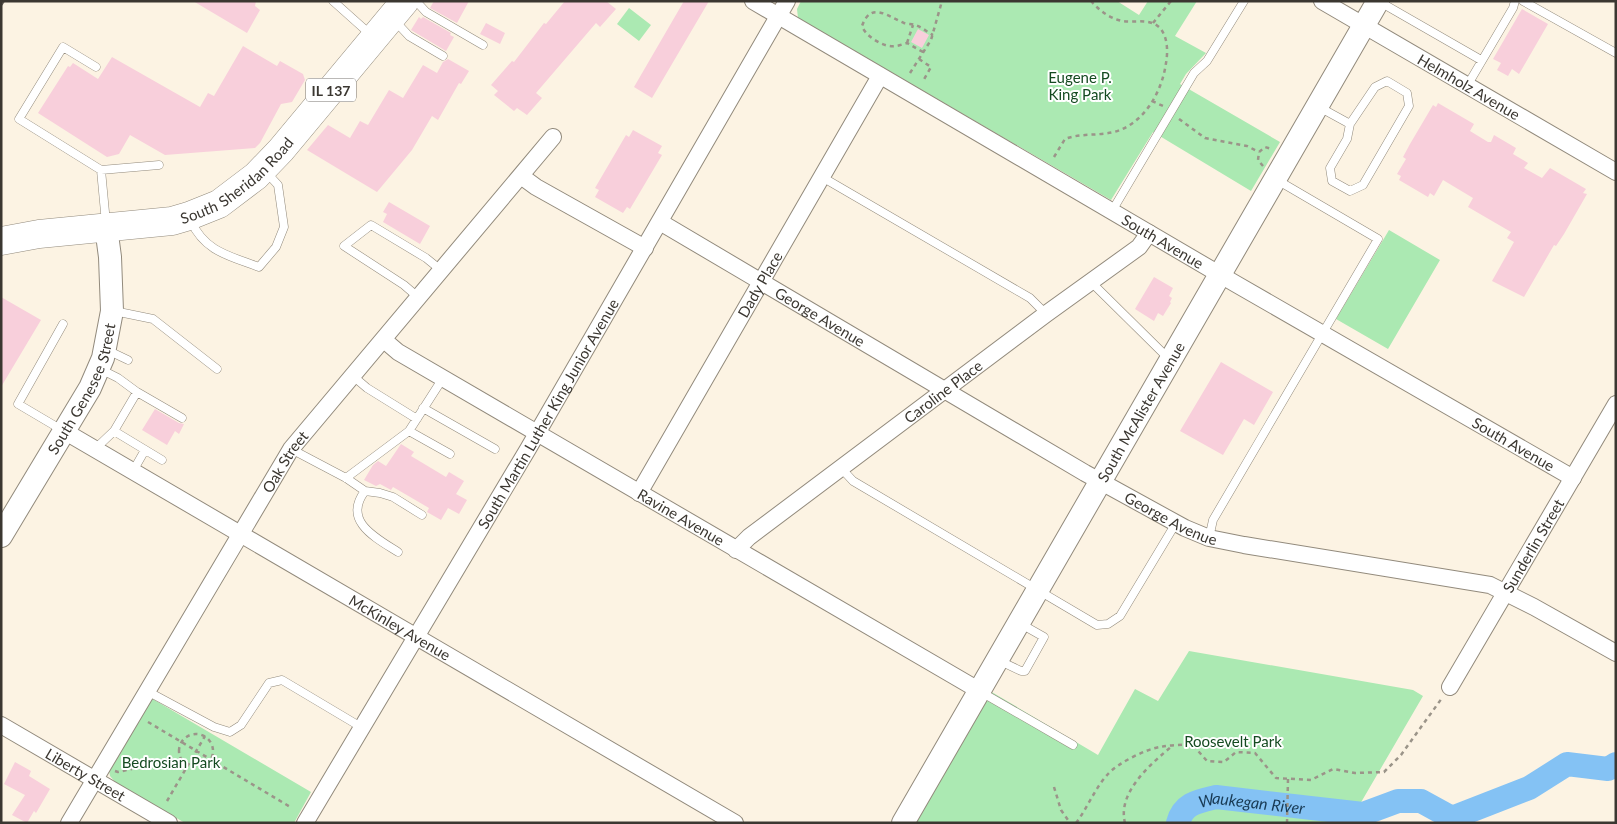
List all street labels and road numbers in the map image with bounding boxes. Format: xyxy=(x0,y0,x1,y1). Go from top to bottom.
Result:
street label: Helmholz Avenue xyxy=(1415,50,1523,123)
road number: IL 137 xyxy=(306,78,356,102)
street label: South Sheridan Road xyxy=(178,134,297,227)
street label: South Avenue xyxy=(1119,210,1207,272)
street label: Dady Place xyxy=(733,248,786,321)
street label: George Avenue xyxy=(772,283,868,350)
street label: South Martin Luther King Junior Avenue xyxy=(474,295,622,532)
street label: South Genesee Street xyxy=(43,321,119,457)
street label: South McAlister Avenue xyxy=(1093,338,1188,485)
street label: Caroline Place xyxy=(900,356,986,427)
street label: South Avenue xyxy=(1469,413,1558,474)
street label: Oak Street xyxy=(258,426,312,496)
street label: Ravine Avenue xyxy=(634,485,728,549)
street label: George Avenue xyxy=(1122,488,1219,548)
street label: Sunderlin Street xyxy=(1499,495,1568,596)
street label: McKinley Avenue xyxy=(346,591,454,664)
street label: Liberty Street xyxy=(43,744,129,805)

